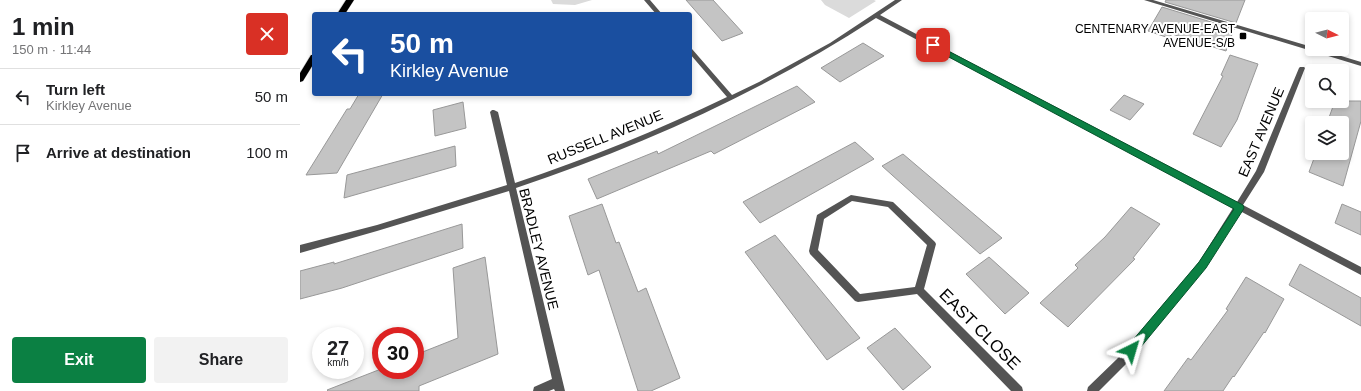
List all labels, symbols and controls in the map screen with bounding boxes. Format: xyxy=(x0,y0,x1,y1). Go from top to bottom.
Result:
north arrow xyxy=(1305,12,1349,56)
map controls xyxy=(1305,12,1349,160)
text: 1 min xyxy=(12,13,75,40)
button: close xyxy=(246,13,288,55)
place label: CENTENARY AVENUE-EAST AVENUE-S/B xyxy=(1075,22,1236,50)
icon: left xyxy=(324,28,376,80)
text: 50 m xyxy=(390,28,454,59)
pin xyxy=(916,28,950,62)
marker: CENTENARY AVENUE-EAST AVENUE-S/B xyxy=(1238,31,1248,41)
icon: arrive xyxy=(922,34,944,56)
text: 150 m · 11:44 xyxy=(12,42,91,57)
text: Kirkley Avenue xyxy=(390,61,509,81)
button: search xyxy=(1305,64,1349,108)
text: Turn left xyxy=(46,81,105,98)
street label: EAST AVENUE xyxy=(1235,85,1287,179)
icon: left xyxy=(12,86,34,108)
text: 50 m xyxy=(255,88,288,105)
text: Kirkley Avenue xyxy=(46,98,132,113)
street label: RUSSELL AVENUE xyxy=(545,107,665,167)
button: layers xyxy=(1305,116,1349,160)
icon: arrive xyxy=(12,142,34,164)
text: Arrive at destination xyxy=(46,144,191,161)
text: 100 m xyxy=(246,144,288,161)
street label: BRADLEY AVENUE xyxy=(516,187,562,311)
street label: EAST CLOSE xyxy=(935,285,1024,374)
speed limit sign: 30 xyxy=(372,327,424,379)
position arrow xyxy=(1110,329,1152,371)
button: Exit xyxy=(12,337,146,383)
button: Share xyxy=(154,337,288,383)
text: 27 xyxy=(327,337,349,359)
text: km/h xyxy=(327,357,349,368)

